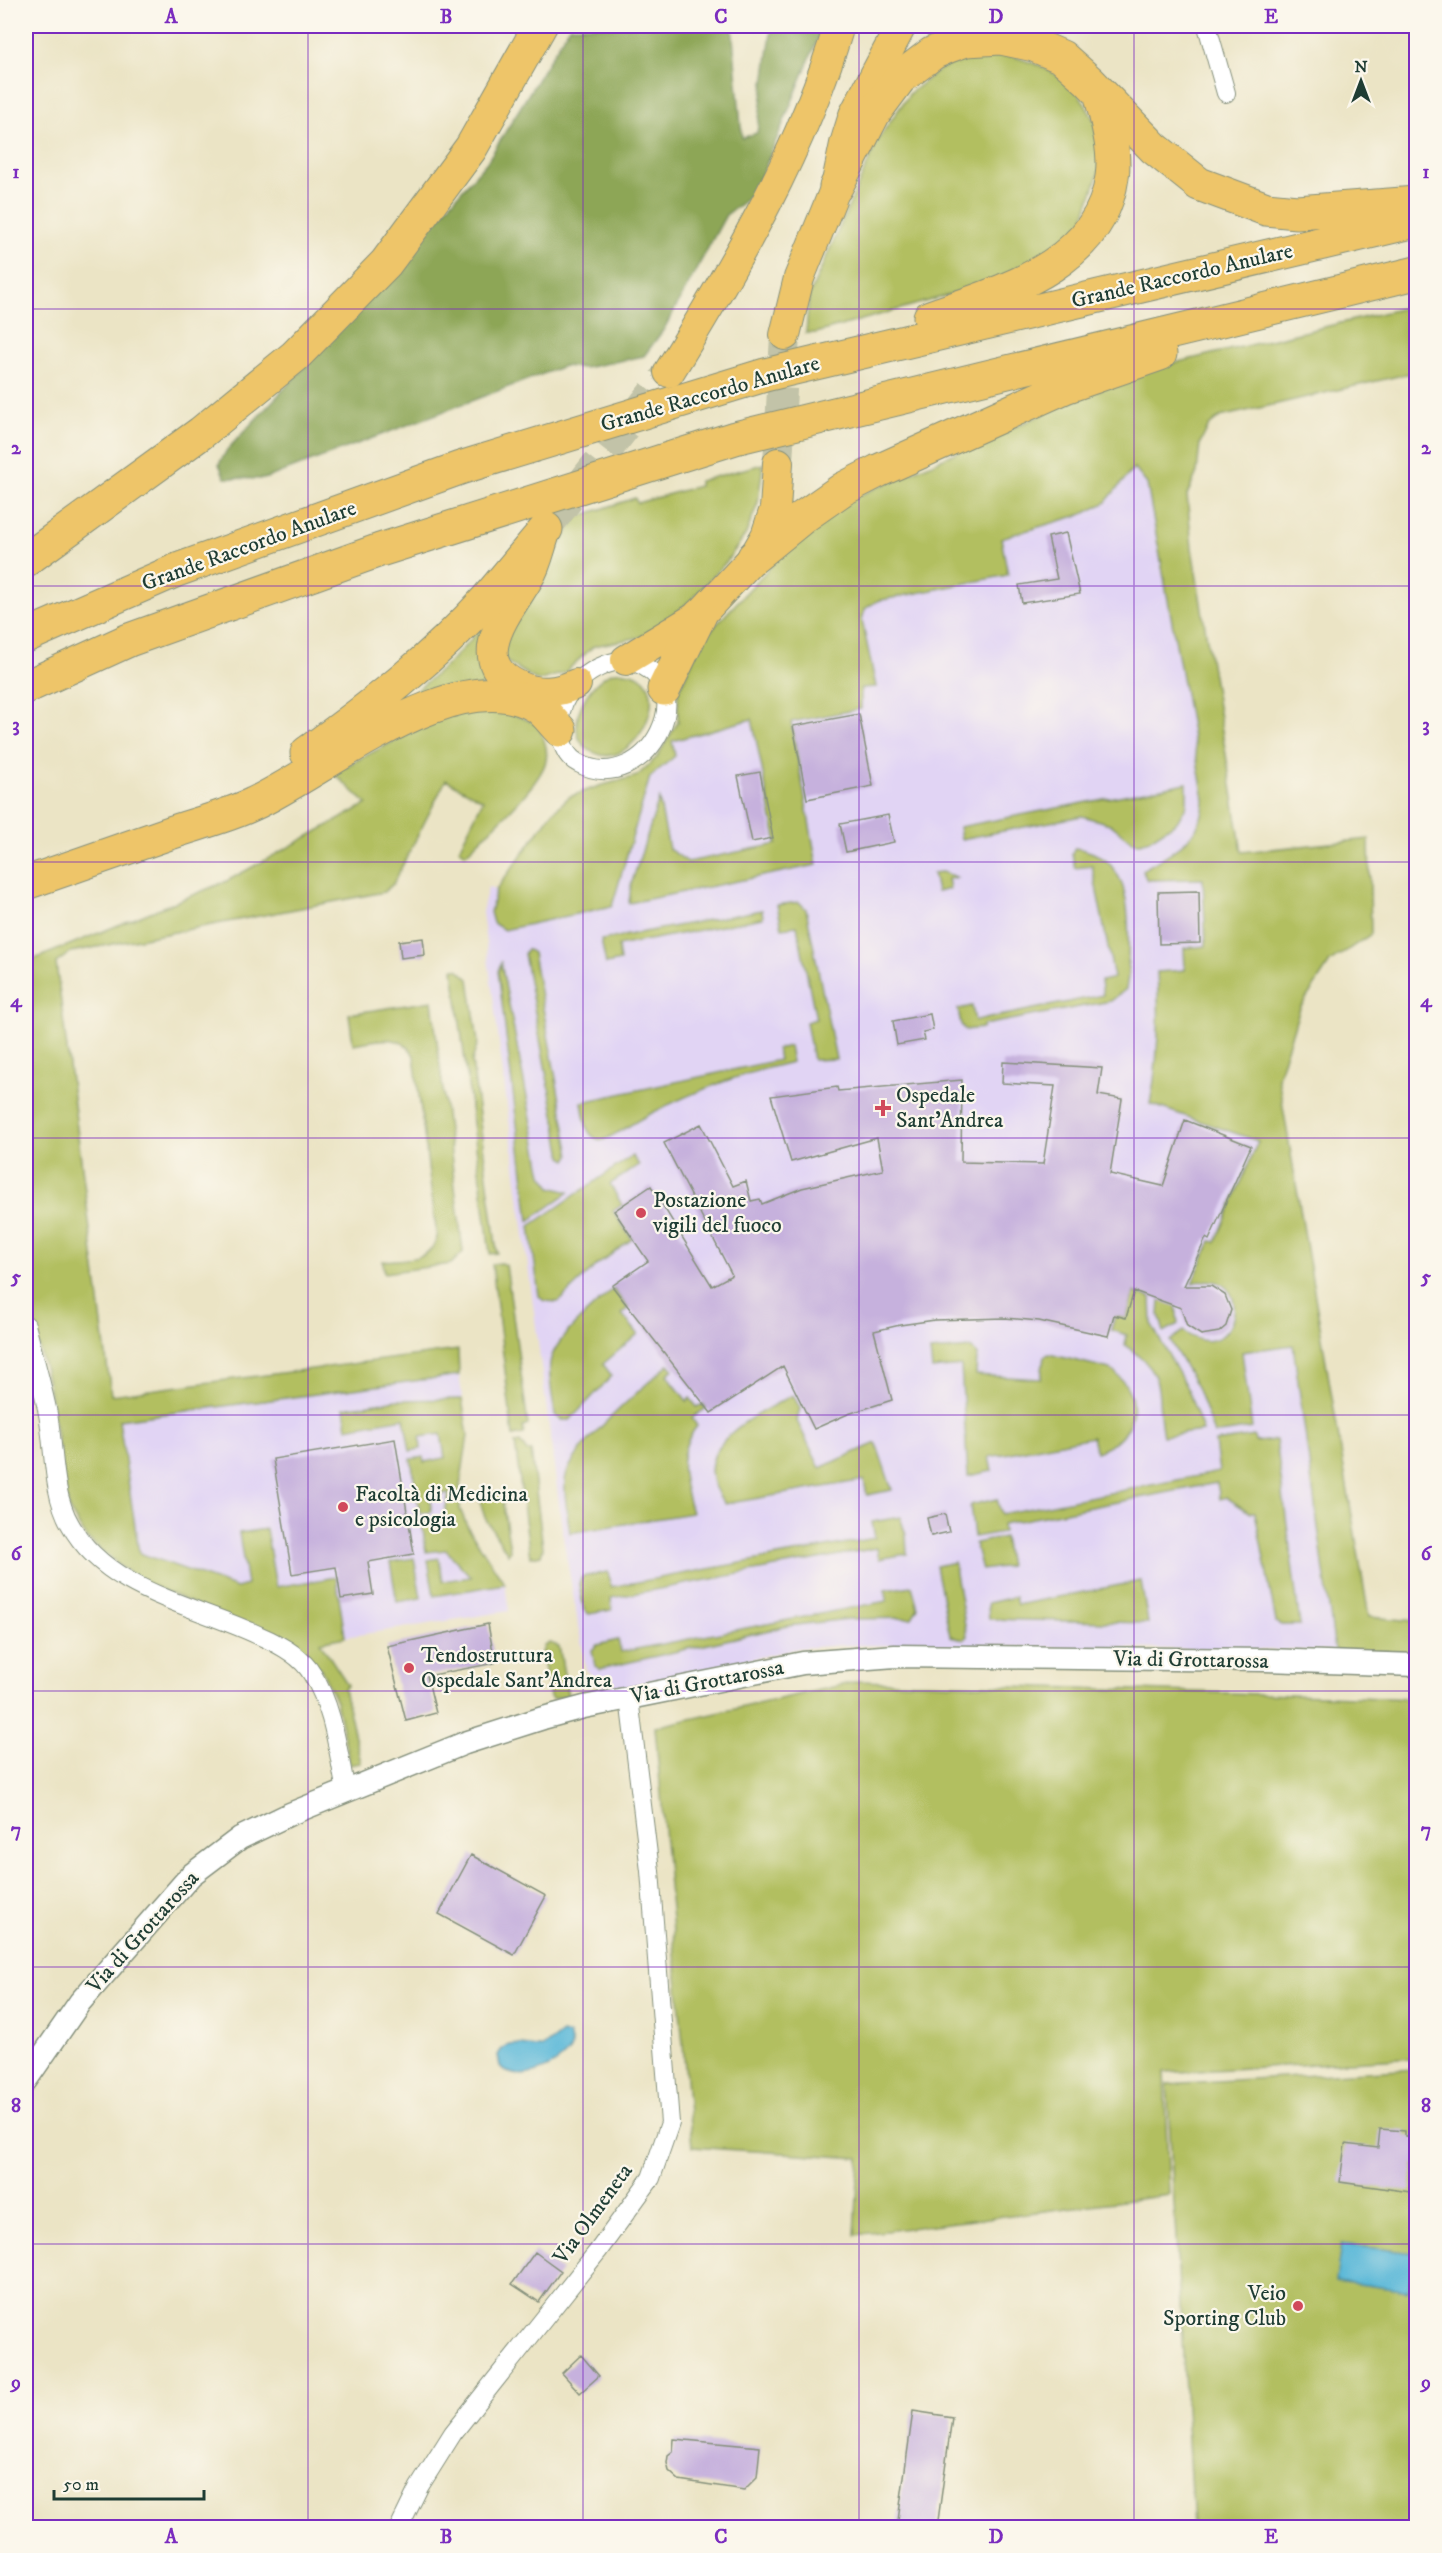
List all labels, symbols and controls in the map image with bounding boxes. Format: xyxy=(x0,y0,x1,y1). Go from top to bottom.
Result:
text: A xyxy=(164,5,179,30)
text: B xyxy=(440,5,452,30)
text: C xyxy=(714,5,728,30)
text: D xyxy=(989,5,1004,30)
text: E xyxy=(1264,5,1278,30)
north arrow xyxy=(1331,51,1391,111)
text: N xyxy=(1354,57,1368,77)
text: 1 xyxy=(12,160,20,185)
text: 1 xyxy=(1422,160,1430,185)
street label: Grande Raccordo Anulare xyxy=(1069,237,1295,315)
street label: Grande Raccordo Anulare xyxy=(597,350,823,438)
text: 2 xyxy=(11,436,22,461)
text: 2 xyxy=(1421,436,1432,461)
street label: Grande Raccordo Anulare xyxy=(138,495,360,597)
text: 3 xyxy=(12,713,20,738)
text: 3 xyxy=(1422,713,1430,738)
text: 4 xyxy=(10,989,23,1014)
text: 4 xyxy=(1420,989,1433,1014)
place label: Ospedale Sant'Andrea xyxy=(896,1082,1004,1134)
marker: Ospedale Sant'Andrea xyxy=(874,1099,892,1117)
place label: Postazione vigili del fuoco xyxy=(652,1187,782,1239)
marker: Postazione vigili del fuoco xyxy=(634,1206,648,1220)
text: 5 xyxy=(10,1265,21,1290)
text: 5 xyxy=(1420,1265,1431,1290)
place label: Facoltà di Medicina e psicologia xyxy=(355,1481,528,1533)
marker: Facoltà di Medicina e psicologia xyxy=(336,1500,350,1514)
text: 6 xyxy=(11,1542,23,1567)
text: 6 xyxy=(1421,1542,1433,1567)
place label: Tendostruttura Ospedale Sant'Andrea xyxy=(421,1642,613,1694)
street label: Via di Grottarossa xyxy=(1112,1645,1270,1675)
street label: Via di Grottarossa xyxy=(627,1654,787,1710)
marker: Tendostruttura Ospedale Sant'Andrea xyxy=(402,1661,416,1675)
text: 7 xyxy=(11,1818,21,1843)
text: 7 xyxy=(1421,1818,1431,1843)
street label: Via di Grottarossa xyxy=(80,1865,205,2000)
text: 8 xyxy=(11,2094,21,2119)
text: 8 xyxy=(1421,2094,1431,2119)
street label: Via Olmeneta xyxy=(547,2158,639,2270)
place label: Veio Sporting Club xyxy=(1163,2280,1286,2332)
marker: Veio Sporting Club xyxy=(1291,2299,1305,2313)
text: 9 xyxy=(9,2371,21,2396)
text: 9 xyxy=(1419,2371,1431,2396)
scale bar xyxy=(54,2463,204,2501)
text: 50 m xyxy=(63,2474,99,2496)
text: A xyxy=(164,2525,179,2550)
text: B xyxy=(440,2525,452,2550)
text: C xyxy=(714,2525,728,2550)
text: D xyxy=(989,2525,1004,2550)
text: E xyxy=(1264,2525,1278,2550)

